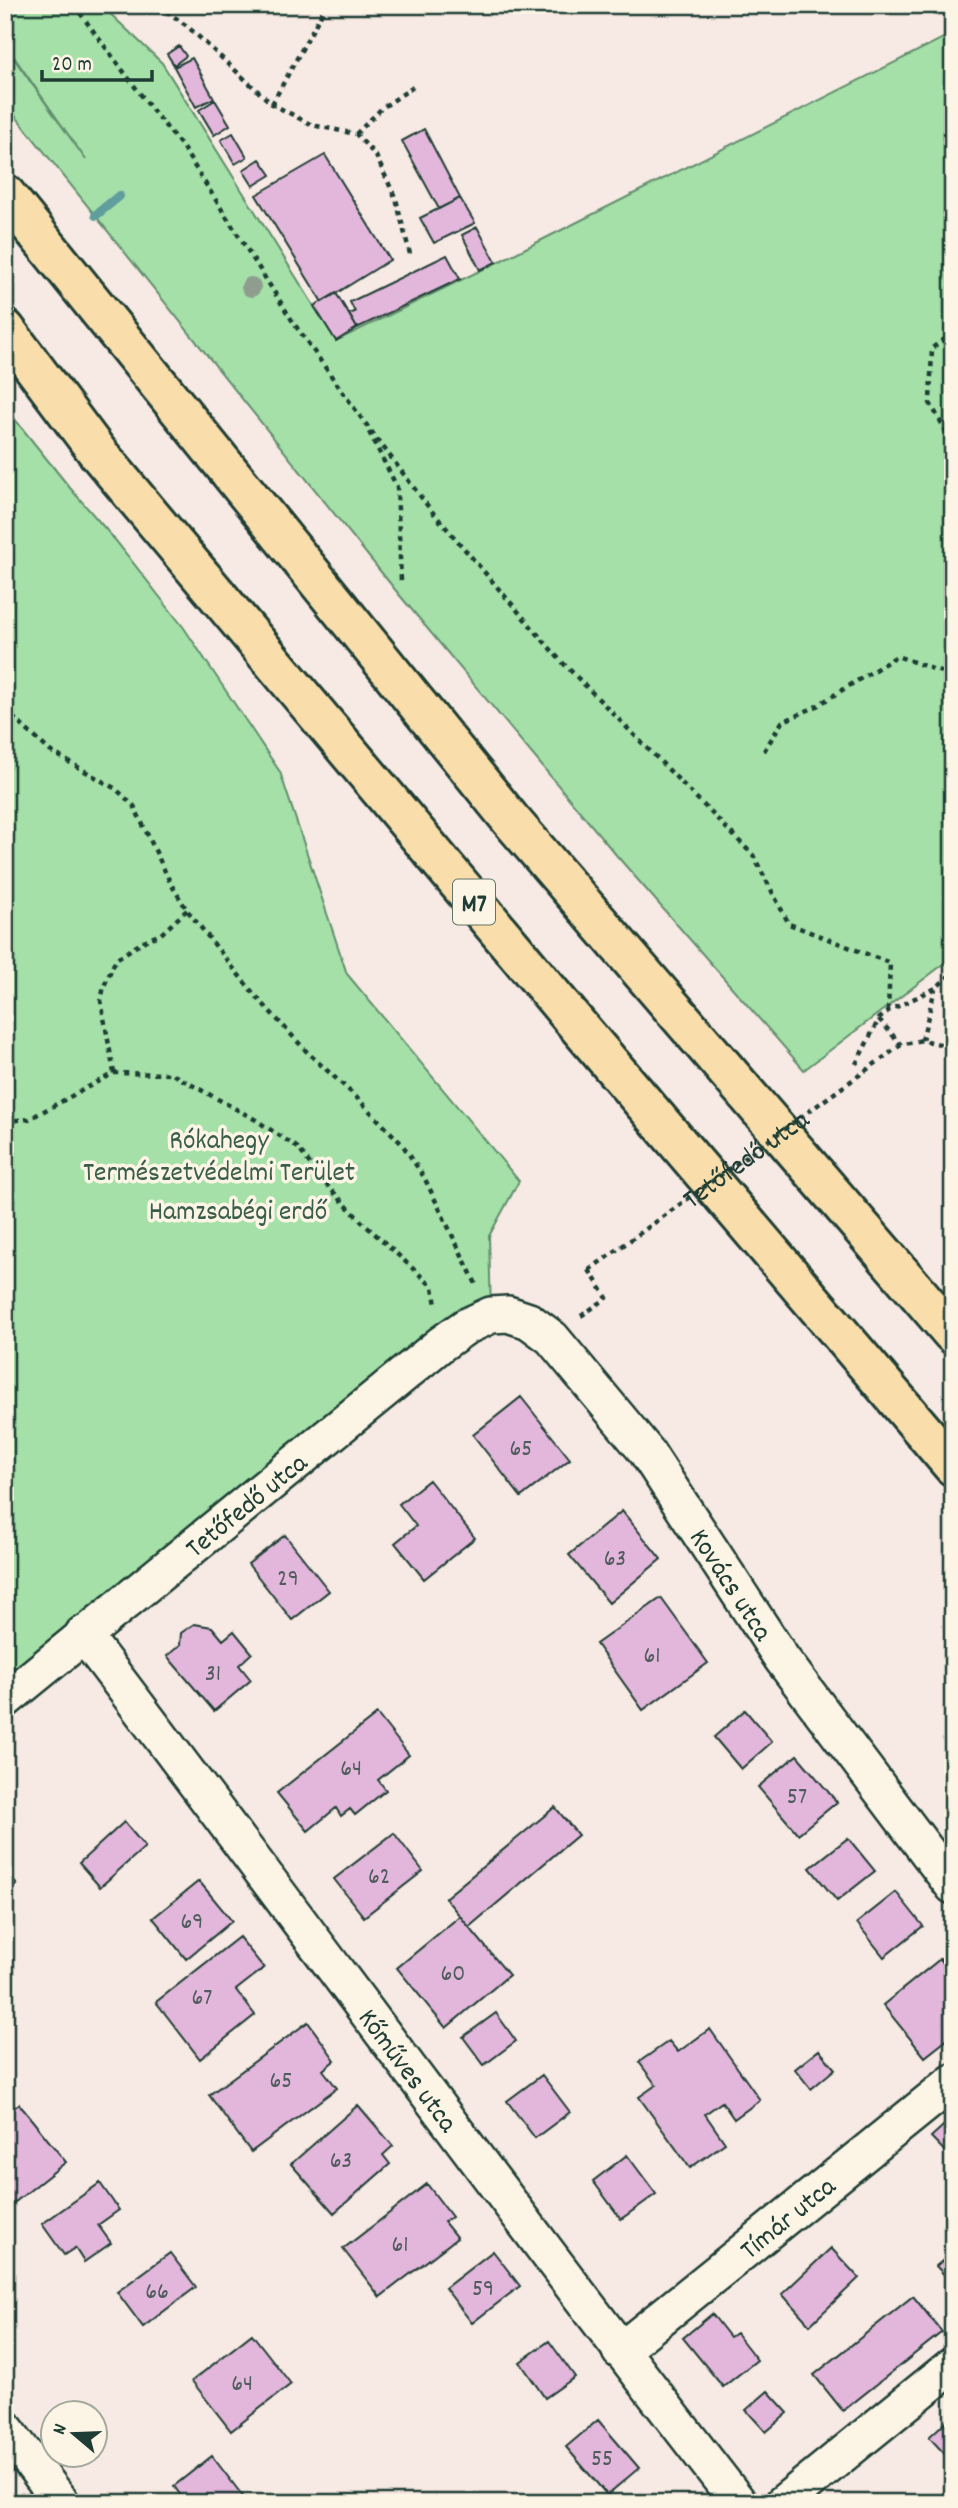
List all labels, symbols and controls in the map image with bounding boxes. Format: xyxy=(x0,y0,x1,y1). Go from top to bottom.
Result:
scale bar xyxy=(42,38,152,82)
text: 20 m xyxy=(52,51,92,81)
road number: M7 xyxy=(453,880,495,925)
street label: Tetőfedő utca xyxy=(676,1102,820,1221)
park label: Rókahegy Természetvédelmi Terület xyxy=(83,1123,355,1195)
park label: Hamzsabégi erdő xyxy=(149,1194,328,1234)
house number: 65 xyxy=(510,1433,532,1467)
street label: Tetőfedő utca xyxy=(179,1445,319,1570)
street label: Kovács utca xyxy=(677,1522,781,1651)
house number: 63 xyxy=(604,1543,626,1577)
house number: 29 xyxy=(277,1563,299,1597)
house number: 61 xyxy=(643,1640,661,1674)
house number: 31 xyxy=(205,1658,221,1692)
house number: 64 xyxy=(340,1753,362,1787)
house number: 57 xyxy=(787,1781,807,1815)
house number: 62 xyxy=(368,1861,390,1895)
house number: 69 xyxy=(181,1906,203,1940)
house number: 60 xyxy=(441,1958,465,1992)
house number: 67 xyxy=(192,1982,212,2016)
street label: Kőműves utca xyxy=(346,2002,466,2143)
house number: 65 xyxy=(270,2065,292,2099)
house number: 63 xyxy=(330,2145,352,2179)
street label: Tímár utca xyxy=(733,2169,847,2272)
house number: 61 xyxy=(391,2229,409,2263)
house number: 59 xyxy=(472,2273,494,2307)
house number: 66 xyxy=(145,2276,169,2310)
house number: 64 xyxy=(231,2368,253,2402)
north arrow xyxy=(38,2400,108,2470)
text: N xyxy=(47,2421,76,2438)
house number: 55 xyxy=(591,2443,613,2477)

